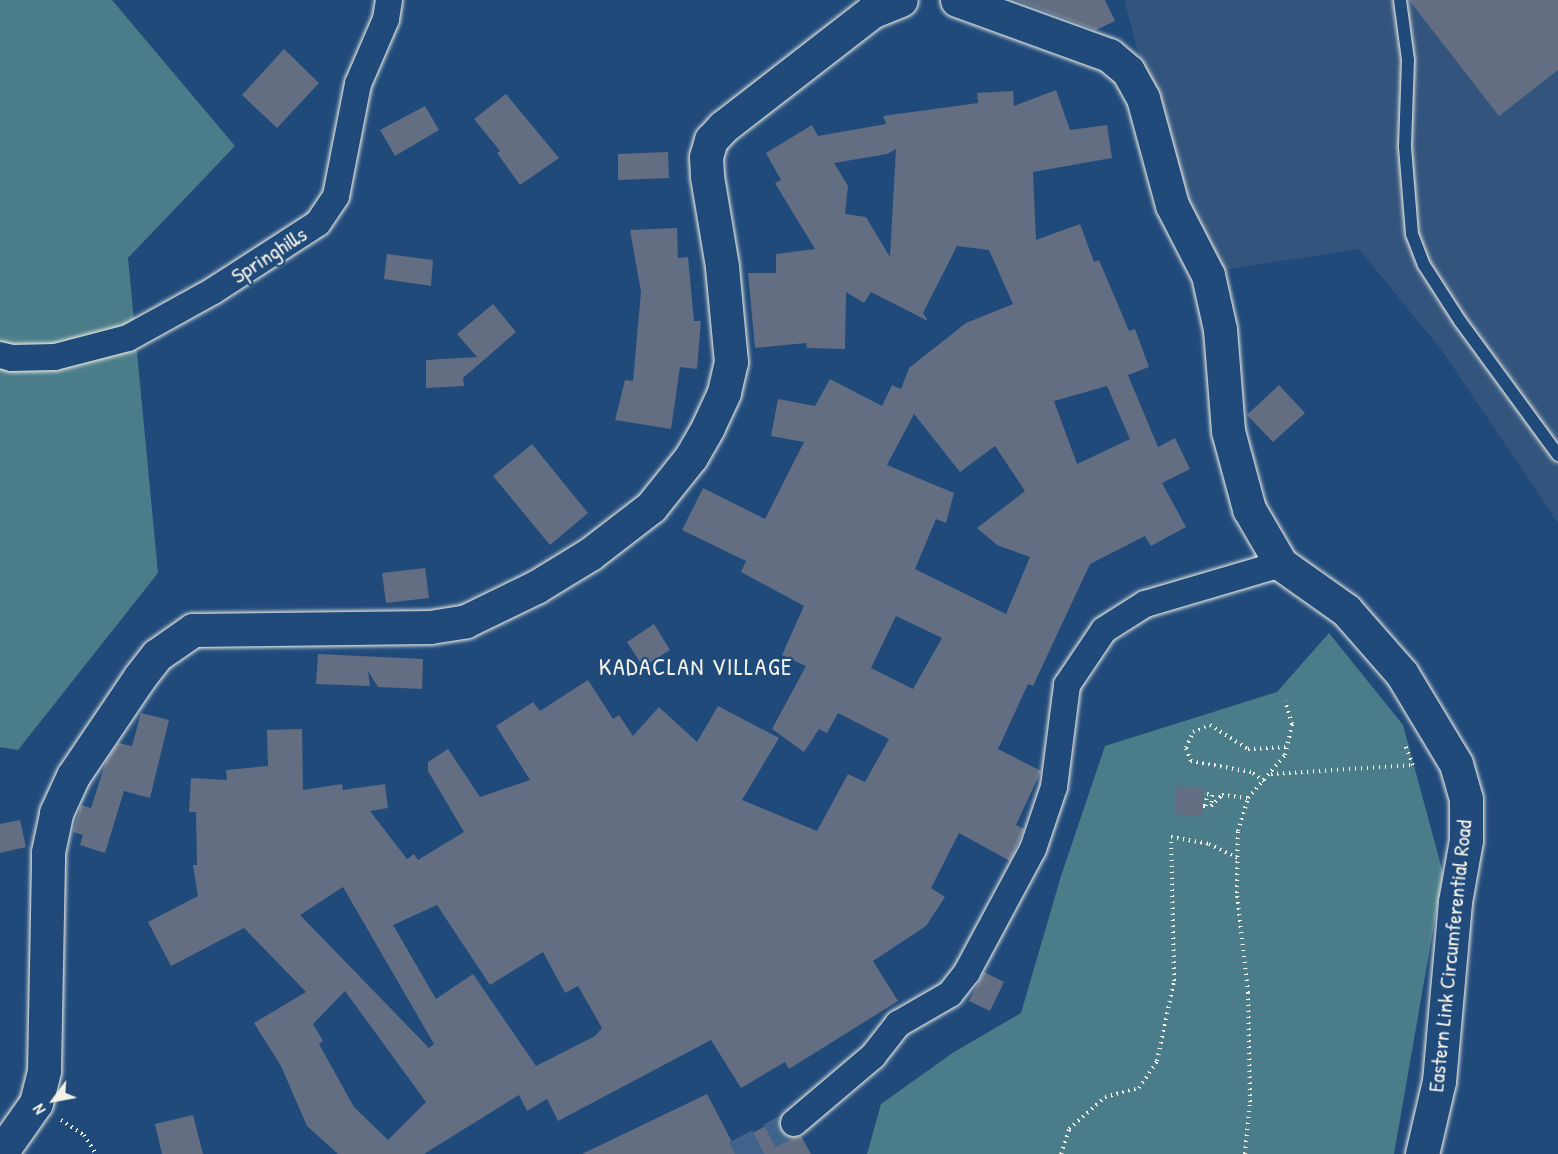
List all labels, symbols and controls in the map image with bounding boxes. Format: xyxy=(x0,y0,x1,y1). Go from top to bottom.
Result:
street label: Springhills xyxy=(226,221,312,289)
district label: KADACLAN VILLAGE xyxy=(599,653,793,681)
street label: Eastern Link Circumferential Road xyxy=(1423,819,1477,1093)
north arrow xyxy=(24,1070,84,1130)
text: N xyxy=(27,1100,50,1119)

